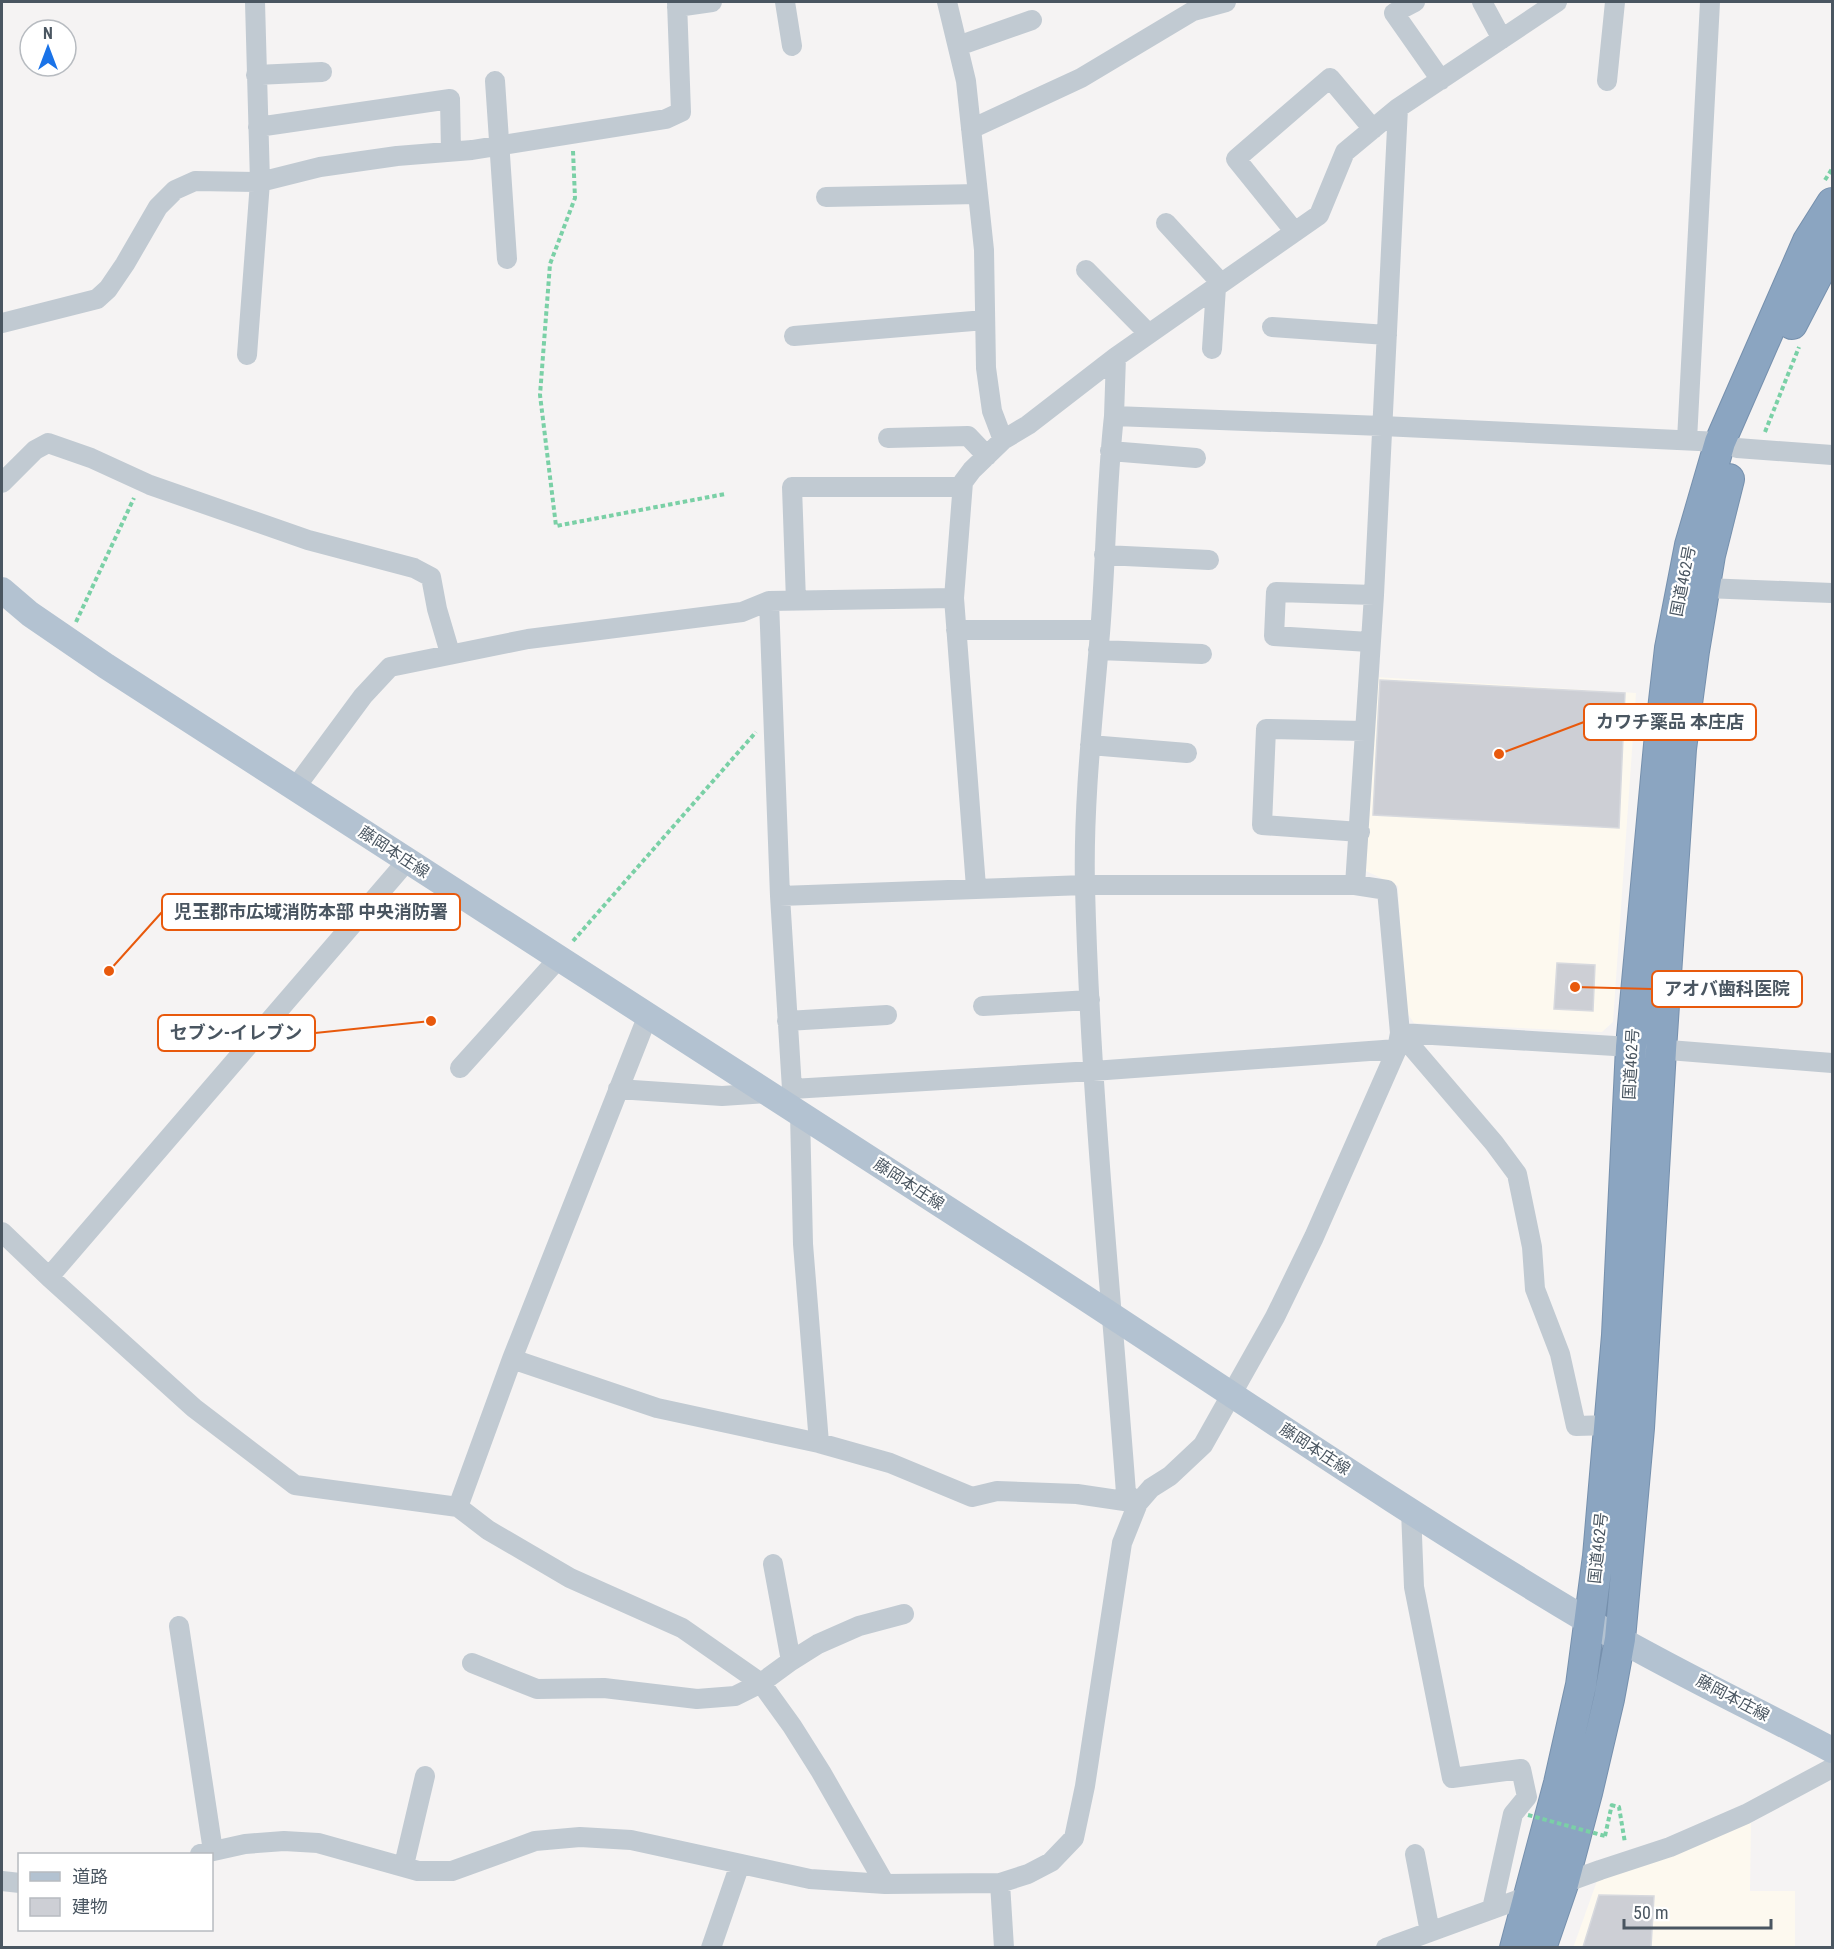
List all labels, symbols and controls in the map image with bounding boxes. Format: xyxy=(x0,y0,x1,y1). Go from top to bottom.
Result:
north arrow xyxy=(18,18,78,78)
text: N xyxy=(43,24,53,43)
street label: 国道462号 xyxy=(1667,544,1699,618)
callout: カワチ薬品 本庄店 xyxy=(1584,704,1756,740)
text: カワチ薬品 本庄店 xyxy=(1596,711,1744,732)
street label: 藤岡本庄線 xyxy=(355,822,433,882)
callout: 児玉郡市広域消防本部 中央消防署 xyxy=(162,894,460,930)
text: 児玉郡市広域消防本部 中央消防署 xyxy=(174,901,448,922)
callout: アオバ歯科医院 xyxy=(1652,971,1802,1007)
text: アオバ歯科医院 xyxy=(1664,978,1790,999)
callout: セブン-イレブン xyxy=(158,1015,315,1051)
text: セブン-イレブン xyxy=(170,1022,302,1043)
street label: 国道462号 xyxy=(1620,1028,1642,1100)
street label: 藤岡本庄線 xyxy=(870,1154,948,1214)
street label: 藤岡本庄線 xyxy=(1276,1419,1354,1479)
street label: 国道462号 xyxy=(1585,1511,1611,1585)
street label: 藤岡本庄線 xyxy=(1693,1671,1773,1725)
legend xyxy=(18,1853,213,1931)
text: 道路 xyxy=(72,1866,108,1887)
scale bar xyxy=(1624,1892,1771,1930)
text: 建物 xyxy=(72,1896,108,1917)
text: 50 m xyxy=(1633,1902,1668,1923)

